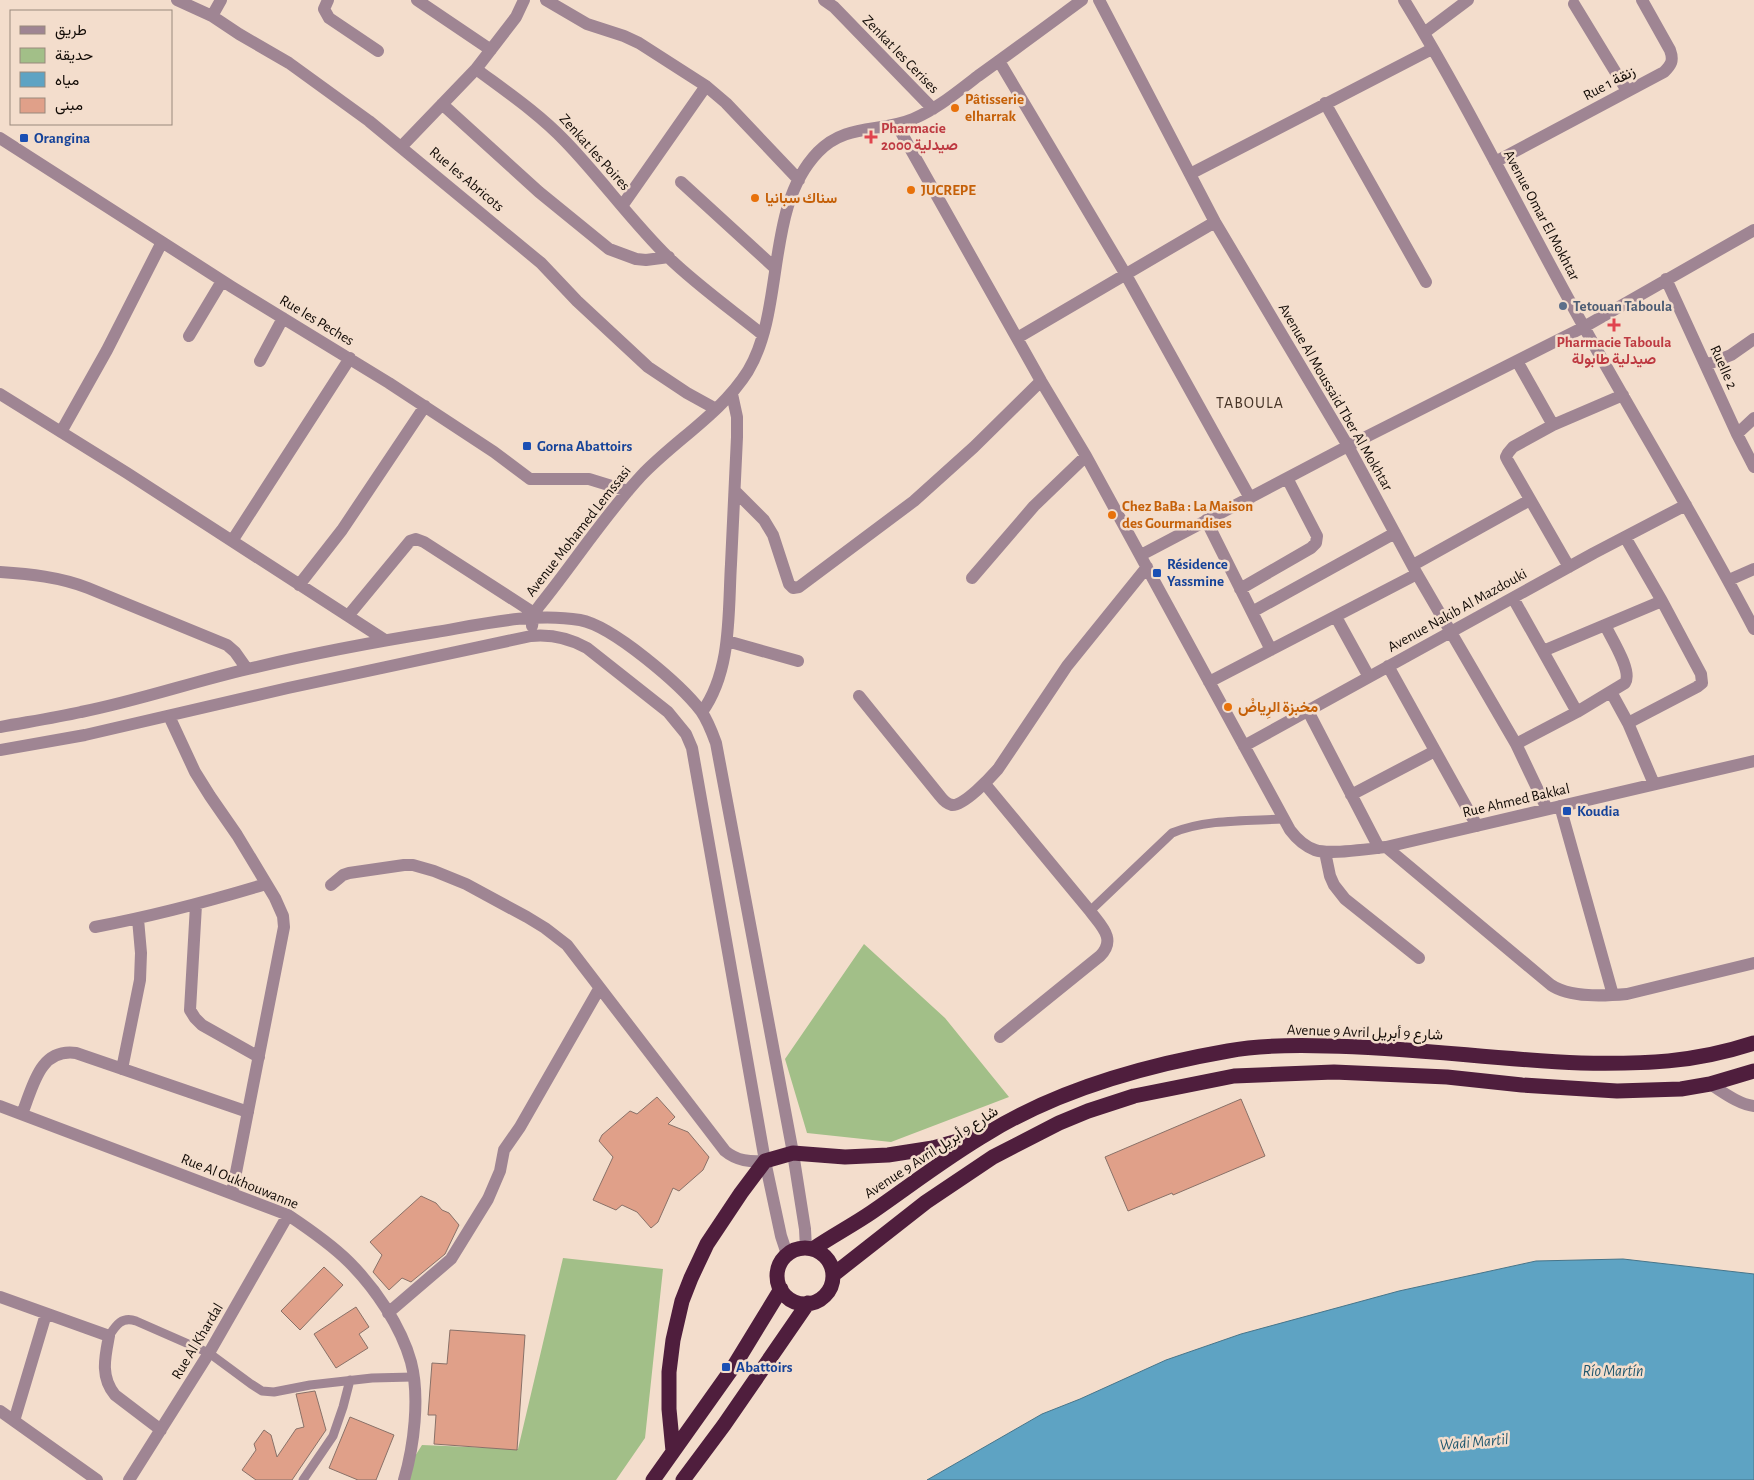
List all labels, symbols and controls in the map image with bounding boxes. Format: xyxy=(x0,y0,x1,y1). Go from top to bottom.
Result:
legend xyxy=(10,10,172,125)
street label: Zenkat les Cerises xyxy=(860,12,942,96)
text: طريق xyxy=(55,23,87,40)
text: حديقة xyxy=(55,48,93,64)
street label: Rue 1 زنقة xyxy=(1581,64,1638,104)
text: مياه xyxy=(55,73,79,89)
place label: Pâtisserie elharrak xyxy=(965,92,1024,124)
text: مبنى xyxy=(55,98,83,115)
marker: Pâtisserie elharrak xyxy=(949,102,961,114)
street label: Zenkat les Poires xyxy=(557,111,633,193)
place label: Pharmacie 2000 صيدلية xyxy=(881,121,958,154)
place label: Orangina xyxy=(34,131,90,146)
marker: Pharmacie 2000 صيدلية xyxy=(865,131,877,143)
marker: Orangina xyxy=(18,132,30,144)
street label: Rue les Abricots xyxy=(427,144,507,215)
street label: Avenue Omar El Mokhtar xyxy=(1501,148,1582,283)
place label: JUCREPE xyxy=(921,183,976,198)
marker: JUCREPE xyxy=(905,184,917,196)
place label: سناك سبانيا xyxy=(765,191,837,207)
marker: سناك سبانيا xyxy=(749,192,761,204)
street label: Rue les Peches xyxy=(277,292,357,348)
place label: Tetouan Taboula xyxy=(1573,299,1672,314)
marker: Tetouan Taboula xyxy=(1557,300,1569,312)
street label: Avenue Al Moussaid Tber Al Mokhtar xyxy=(1276,301,1396,494)
marker: Pharmacie Taboula صيدلية طابولة xyxy=(1608,319,1620,331)
place label: Pharmacie Taboula صيدلية طابولة xyxy=(1556,335,1672,368)
street label: Ruelle 2 xyxy=(1707,343,1740,392)
district label: TABOULA xyxy=(1216,395,1284,411)
place label: Gorna Abattoirs xyxy=(537,439,632,454)
marker: Gorna Abattoirs xyxy=(521,440,533,452)
street label: Avenue Mohamed Lemssasi xyxy=(523,463,634,599)
place label: Chez BaBa : La Maison des Gourmandises xyxy=(1122,499,1253,531)
marker: Chez BaBa : La Maison des Gourmandises xyxy=(1106,509,1118,521)
place label: Résidence Yassmine xyxy=(1167,557,1228,589)
street label: Avenue Nakib Al Mazdouki xyxy=(1385,566,1529,655)
marker: Résidence Yassmine xyxy=(1151,567,1163,579)
place label: مخبزة الرِياضْ xyxy=(1238,698,1318,719)
marker: مخبزة الرِياضْ xyxy=(1222,701,1234,713)
street label: Rue Ahmed Bakkal xyxy=(1461,781,1571,820)
place label: Koudia xyxy=(1577,804,1620,819)
marker: Koudia xyxy=(1561,805,1573,817)
street label: Avenue 9 Avril شارع 9 أبريل xyxy=(1287,1021,1444,1046)
street label: Avenue 9 Avril شارع 9 أبريل xyxy=(861,1103,1003,1204)
street label: Rue Al Oukhouwanne xyxy=(179,1151,301,1212)
street label: Rue Al Khardal xyxy=(169,1301,226,1382)
place label: Abattoirs xyxy=(736,1360,793,1375)
marker: Abattoirs xyxy=(720,1361,732,1373)
water label: Río Martín xyxy=(1582,1363,1644,1379)
water label: Wadi Martil xyxy=(1439,1431,1509,1453)

